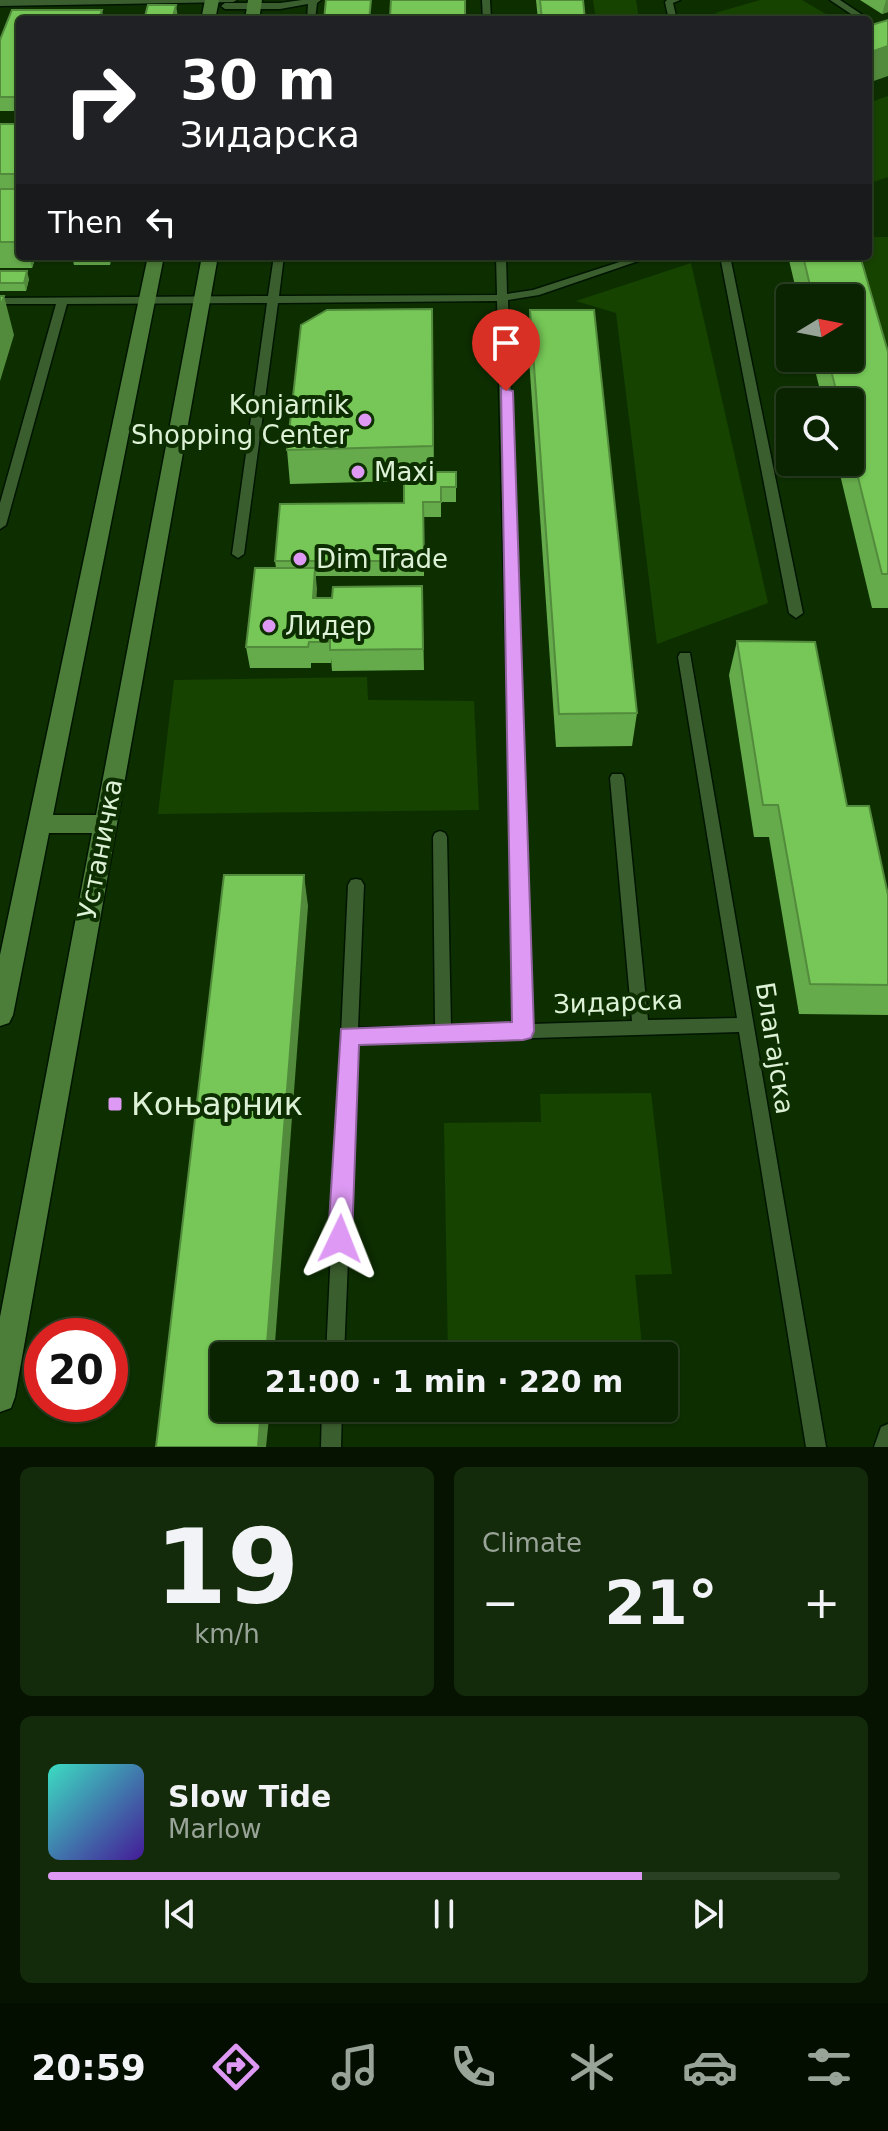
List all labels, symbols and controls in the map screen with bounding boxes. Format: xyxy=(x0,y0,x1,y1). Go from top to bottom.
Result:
text: 30 m xyxy=(180,47,336,112)
icon: right xyxy=(48,48,152,152)
text: Зидарска xyxy=(180,114,360,155)
icon: left xyxy=(139,200,183,244)
text: Then xyxy=(48,205,123,240)
north arrow xyxy=(776,284,864,372)
map controls xyxy=(776,284,864,476)
pin xyxy=(472,309,540,391)
icon: arrive xyxy=(484,321,528,365)
button: search xyxy=(776,388,864,476)
place label: Konjarnik Shopping Center xyxy=(131,390,349,450)
marker: Konjarnik Shopping Center xyxy=(356,411,374,429)
place label: Maxi xyxy=(374,457,435,487)
marker: Maxi xyxy=(349,463,367,481)
place label: Dim Trade xyxy=(316,544,448,574)
marker: Dim Trade xyxy=(291,550,309,568)
place label: Лидер xyxy=(285,611,372,641)
marker: Лидер xyxy=(260,617,278,635)
street label: Устаничка xyxy=(72,776,128,922)
street label: Благајска xyxy=(750,980,800,1116)
street label: Зидарска xyxy=(553,985,683,1019)
place label: Коњарник xyxy=(131,1085,303,1123)
marker: Коњарник xyxy=(106,1095,124,1113)
position arrow xyxy=(298,1197,382,1281)
speed limit sign: 20 xyxy=(24,1318,128,1422)
text: 21:00 · 1 min · 220 m xyxy=(265,1364,623,1399)
text: 19 xyxy=(155,1506,299,1628)
text: Climate xyxy=(482,1528,582,1558)
text: 21° xyxy=(604,1568,718,1638)
text: − xyxy=(482,1577,519,1628)
text: + xyxy=(803,1577,840,1628)
text: km/h xyxy=(194,1619,260,1649)
text: Slow Tide xyxy=(168,1779,331,1814)
text: Marlow xyxy=(168,1814,261,1844)
icon: previous xyxy=(158,1892,202,1936)
icon: pause xyxy=(422,1892,466,1936)
icon: next xyxy=(686,1892,730,1936)
icon: directions xyxy=(208,2039,264,2095)
icon: music xyxy=(327,2039,383,2095)
icon: phone xyxy=(445,2039,501,2095)
icon: climate xyxy=(564,2039,620,2095)
icon: car xyxy=(682,2039,738,2095)
icon: filters xyxy=(801,2039,857,2095)
text: 20:59 xyxy=(31,2047,146,2088)

